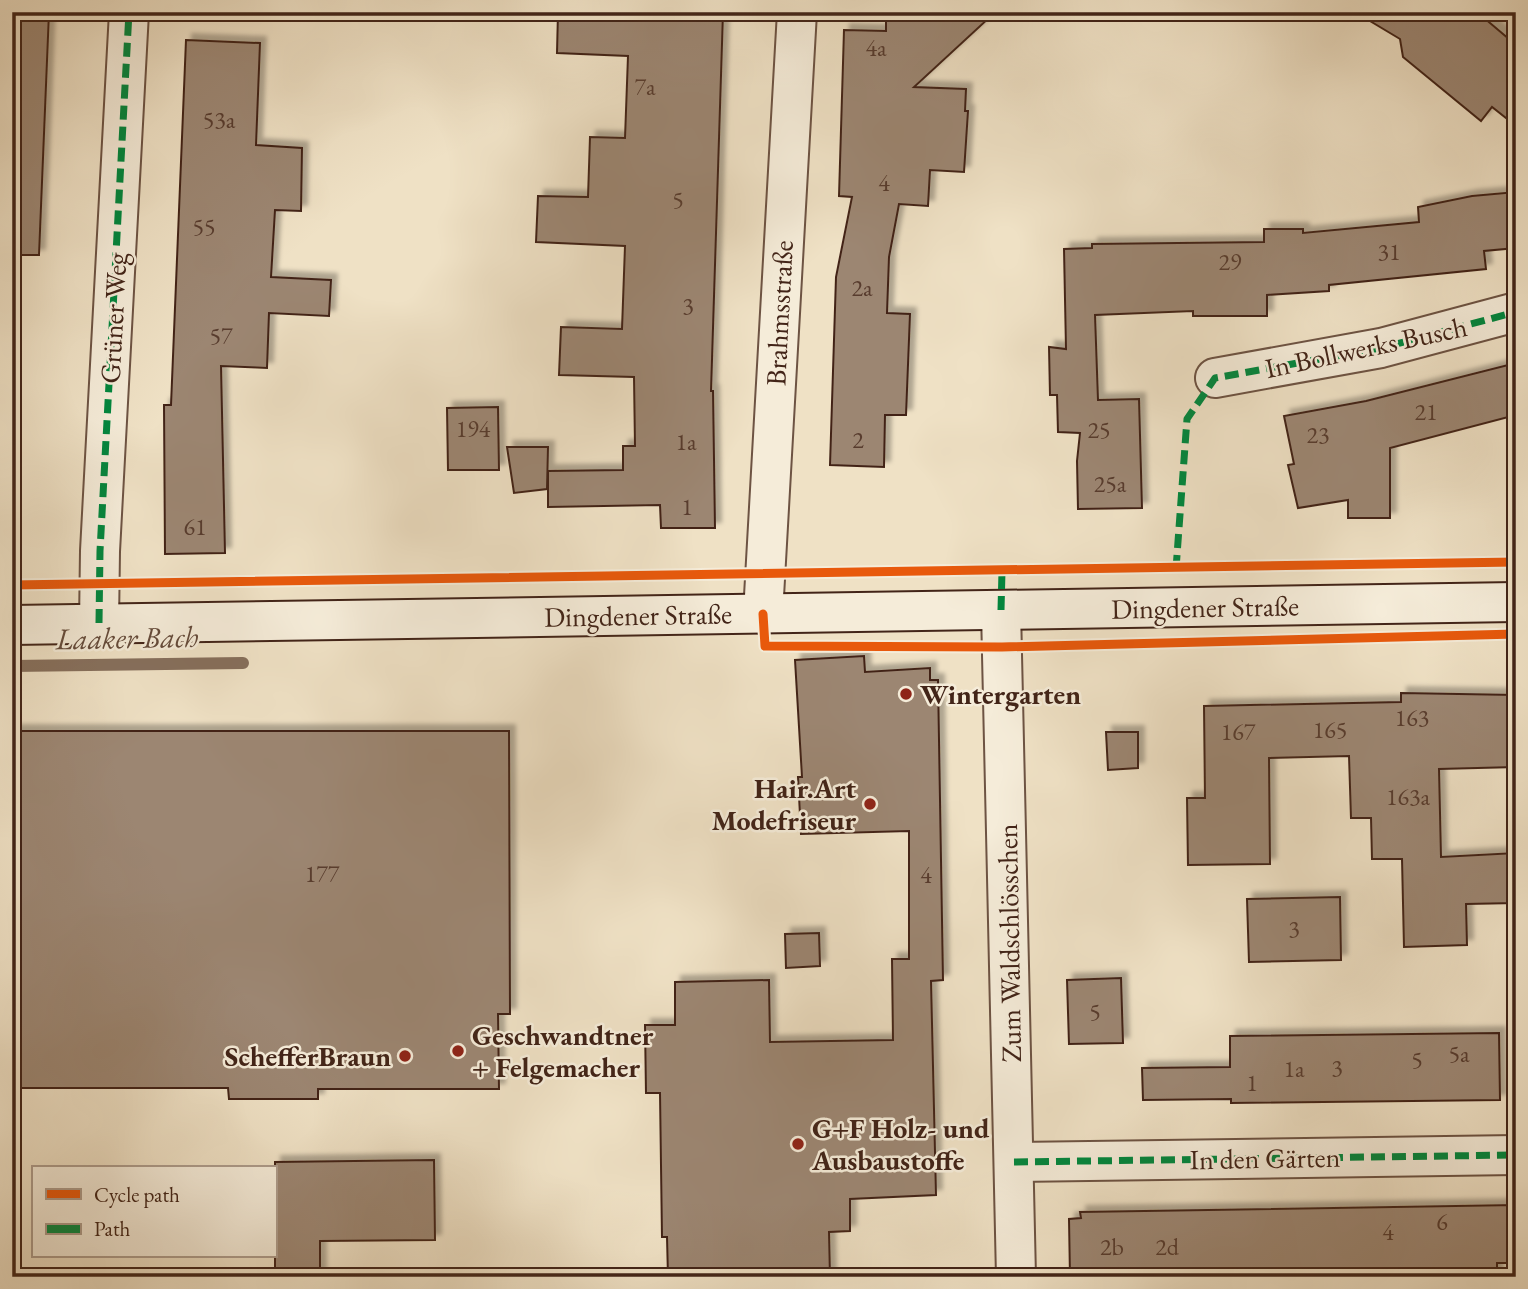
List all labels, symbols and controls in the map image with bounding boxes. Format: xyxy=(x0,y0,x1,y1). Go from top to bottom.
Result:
house number: 4a xyxy=(865,32,887,63)
house number: 7a xyxy=(634,71,656,102)
house number: 53a xyxy=(203,104,236,135)
house number: 4 xyxy=(878,167,890,198)
house number: 5 xyxy=(672,184,684,215)
house number: 55 xyxy=(192,211,216,242)
house number: 31 xyxy=(1377,236,1401,267)
street label: Brahmsstraße xyxy=(757,239,801,387)
house number: 29 xyxy=(1218,246,1242,277)
street label: Grüner Weg xyxy=(92,251,134,384)
house number: 2a xyxy=(851,272,873,303)
house number: 3 xyxy=(682,290,694,321)
street label: In Bollwerks Busch xyxy=(1262,308,1470,386)
house number: 57 xyxy=(209,320,233,351)
house number: 21 xyxy=(1414,396,1438,427)
house number: 194 xyxy=(456,413,491,444)
house number: 25 xyxy=(1087,414,1111,445)
house number: 23 xyxy=(1306,419,1330,450)
house number: 2 xyxy=(852,424,864,455)
house number: 1a xyxy=(675,426,697,457)
house number: 25a xyxy=(1094,468,1127,499)
house number: 1 xyxy=(681,491,693,522)
house number: 61 xyxy=(183,511,207,542)
street label: Dingdener Straße xyxy=(1111,587,1299,627)
street label: Dingdener Straße xyxy=(544,595,732,635)
water label: Laaker Bach xyxy=(54,617,199,658)
place label: Wintergarten xyxy=(920,676,1081,712)
marker: Wintergarten xyxy=(898,686,914,702)
house number: 163 xyxy=(1395,702,1429,733)
house number: 165 xyxy=(1313,714,1347,745)
house number: 167 xyxy=(1221,716,1256,747)
place label: Hair.Art Modefriseur xyxy=(711,770,856,838)
house number: 163a xyxy=(1386,781,1430,812)
marker: Hair.Art Modefriseur xyxy=(862,796,878,812)
street label: Zum Waldschlösschen xyxy=(989,823,1029,1063)
house number: 177 xyxy=(305,858,340,889)
house number: 4 xyxy=(920,859,932,890)
house number: 3 xyxy=(1288,913,1300,944)
house number: 5 xyxy=(1089,996,1101,1027)
place label: Geschwandtner + Felgemacher xyxy=(472,1017,654,1085)
place label: SchefferBraun xyxy=(224,1038,391,1074)
house number: 5a xyxy=(1448,1038,1470,1069)
marker: Geschwandtner + Felgemacher xyxy=(450,1043,466,1059)
house number: 5 xyxy=(1411,1044,1423,1075)
marker: SchefferBraun xyxy=(397,1048,413,1064)
house number: 3 xyxy=(1331,1052,1343,1083)
house number: 1a xyxy=(1283,1053,1305,1084)
house number: 1 xyxy=(1246,1067,1258,1098)
place label: G+F Holz- und Ausbaustoffe xyxy=(811,1110,990,1178)
marker: G+F Holz- und Ausbaustoffe xyxy=(790,1136,806,1152)
street label: In den Gärten xyxy=(1189,1139,1341,1177)
legend xyxy=(32,1166,276,1258)
text: Cycle path xyxy=(94,1181,180,1208)
house number: 6 xyxy=(1436,1206,1448,1237)
text: Path xyxy=(94,1215,131,1242)
house number: 4 xyxy=(1382,1216,1394,1247)
house number: 2b xyxy=(1100,1231,1124,1262)
house number: 2d xyxy=(1155,1231,1180,1262)

